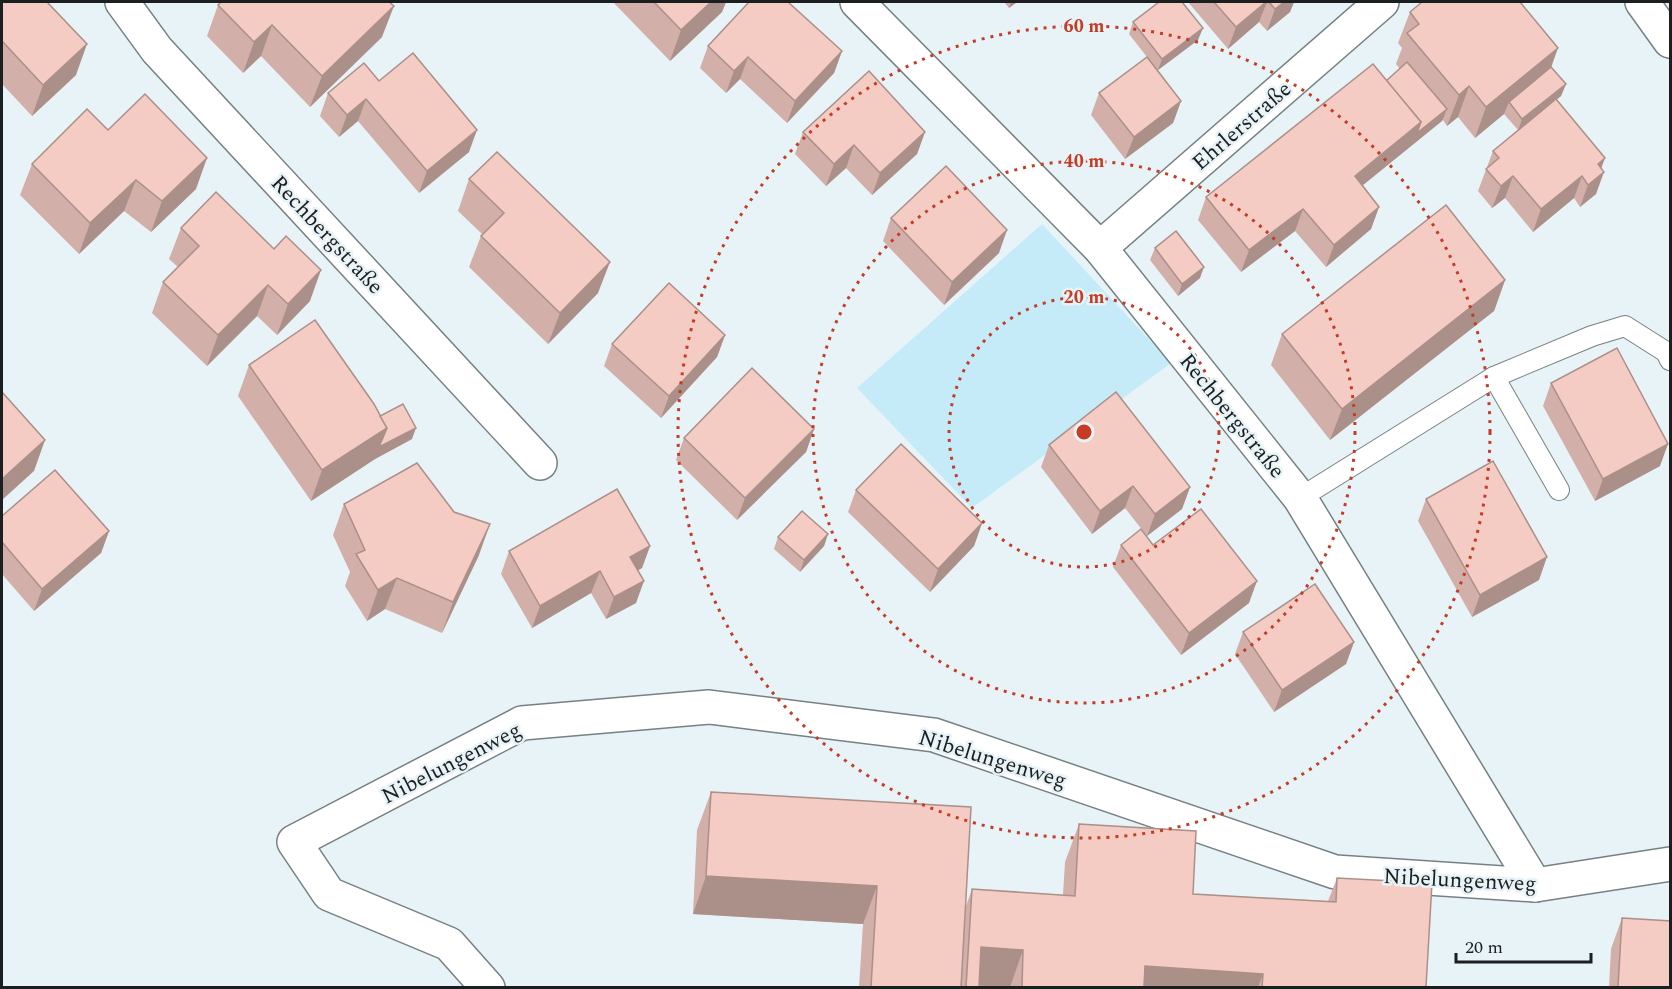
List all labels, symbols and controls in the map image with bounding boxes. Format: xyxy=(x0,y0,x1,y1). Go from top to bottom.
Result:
text: 60 m xyxy=(1064,13,1104,40)
street label: Ehrlerstraße xyxy=(1185,73,1299,179)
text: 40 m xyxy=(1064,148,1104,175)
street label: Rechbergstraße xyxy=(263,168,391,302)
text: 20 m xyxy=(1064,284,1104,311)
street label: Rechbergstraße xyxy=(1171,346,1293,486)
centre of rings xyxy=(1074,422,1094,442)
street label: Nibelungenweg xyxy=(376,714,527,813)
street label: Nibelungenweg xyxy=(914,721,1071,798)
street label: Nibelungenweg xyxy=(1383,860,1537,901)
scale bar xyxy=(1456,926,1591,964)
text: 20 m xyxy=(1465,934,1503,961)

